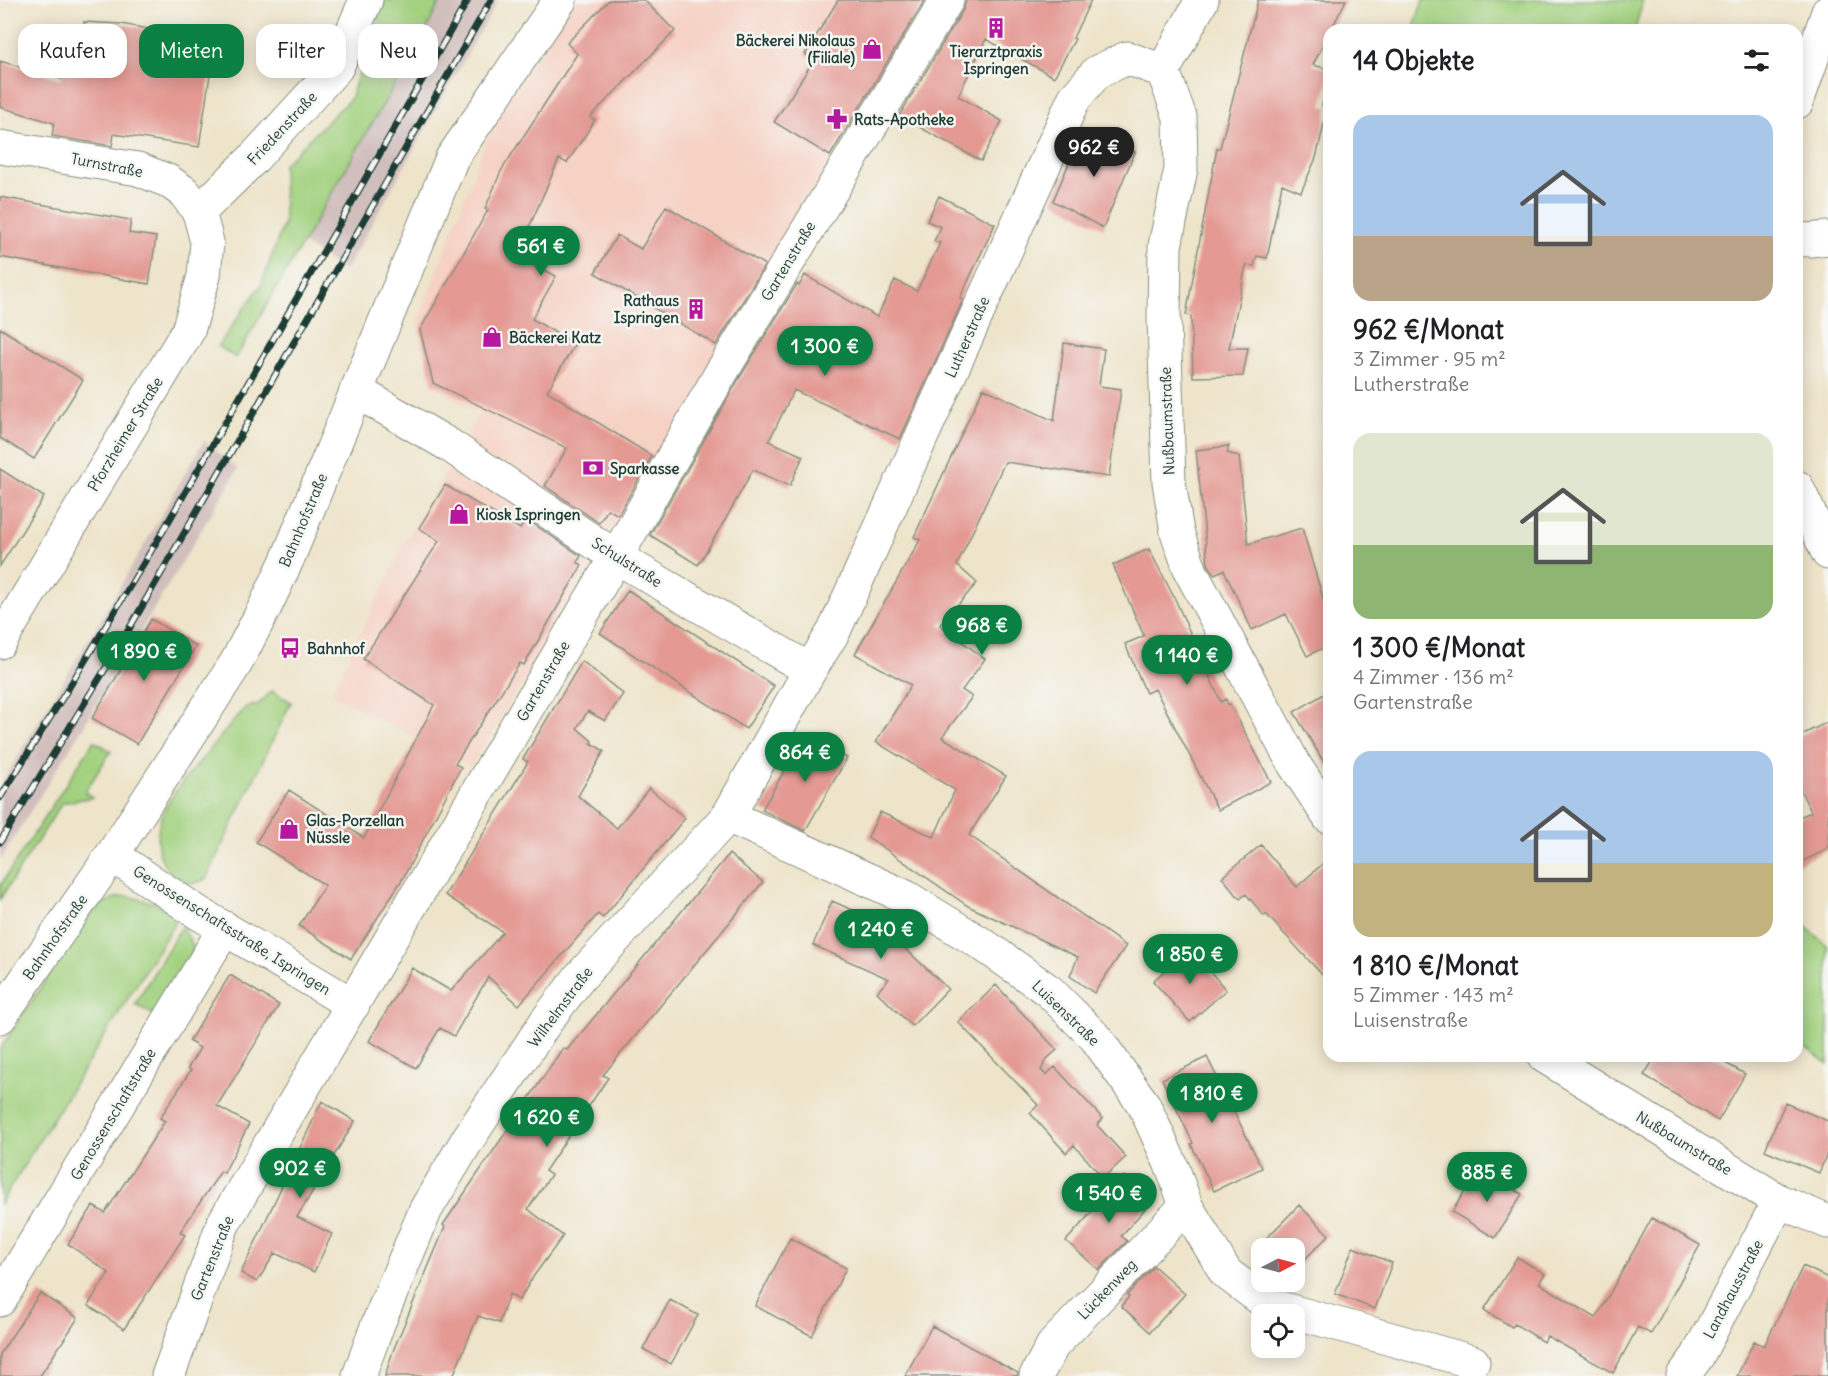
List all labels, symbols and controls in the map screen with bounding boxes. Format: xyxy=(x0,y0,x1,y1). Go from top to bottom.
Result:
building icon: Tierarztpraxis Ispringen xyxy=(984,16,1008,40)
chip: Kaufen xyxy=(18,24,127,78)
chip: Mieten xyxy=(139,24,244,78)
chip: Filter xyxy=(256,24,346,78)
chip: Neu xyxy=(358,24,438,78)
place label: Bäckerei Nikolaus (Filiale) xyxy=(736,31,855,68)
shop icon: Bäckerei Nikolaus (Filiale) xyxy=(860,37,884,61)
place label: Tierarztpraxis Ispringen xyxy=(950,42,1043,79)
text: 14 Objekte xyxy=(1353,44,1475,77)
icon: filters xyxy=(1740,44,1773,77)
street label: Friedenstraße xyxy=(243,87,321,169)
pharmacy icon: Rats-Apotheke xyxy=(825,107,849,131)
place label: Rats-Apotheke xyxy=(854,110,954,130)
pin: 962 € xyxy=(1052,127,1136,178)
text: 962 € xyxy=(1068,134,1120,159)
street label: Turnstraße xyxy=(69,149,145,181)
icon: home xyxy=(1509,154,1617,262)
street label: Gartenstraße xyxy=(757,218,819,304)
pin: 561 € xyxy=(499,226,583,277)
text: 561 € xyxy=(517,233,565,258)
place label: Rathaus Ispringen xyxy=(614,291,679,328)
street label: Lutherstraße xyxy=(941,293,993,381)
building icon: Rathaus Ispringen xyxy=(684,297,708,321)
text: 962 €/Monat xyxy=(1353,313,1504,346)
shop icon: Bäckerei Katz xyxy=(480,325,504,349)
pin: 1 300 € xyxy=(770,326,880,377)
place label: Bäckerei Katz xyxy=(509,328,601,347)
text: 1 300 € xyxy=(791,333,859,358)
text: 3 Zimmer · 95 m² xyxy=(1353,346,1506,371)
street label: Nußbaumstraße xyxy=(1156,366,1178,476)
text: Lutherstraße xyxy=(1353,371,1469,396)
street label: Pforzheimer Straße xyxy=(83,373,167,495)
bank icon: Sparkasse xyxy=(581,456,605,480)
place label: Sparkasse xyxy=(610,459,679,479)
street label: Bahnhofstraße xyxy=(275,470,331,570)
icon: home xyxy=(1509,472,1617,580)
shop icon: Kiosk Ispringen xyxy=(447,502,471,526)
place label: Kiosk Ispringen xyxy=(476,505,581,525)
street label: Schulstraße xyxy=(588,533,666,591)
pin: 968 € xyxy=(940,605,1024,656)
text: 968 € xyxy=(956,612,1008,637)
pin: 1 890 € xyxy=(89,631,199,682)
text: 1 300 €/Monat xyxy=(1353,631,1525,664)
pin: 1 140 € xyxy=(1132,635,1242,686)
bus stop icon: Bahnhof xyxy=(278,636,302,660)
street label: Gartenstraße xyxy=(512,637,574,725)
text: 1 890 € xyxy=(111,638,177,663)
place label: Bahnhof xyxy=(307,639,366,658)
text: 1 140 € xyxy=(1156,642,1218,667)
text: 4 Zimmer · 136 m² xyxy=(1353,664,1514,689)
text: Gartenstraße xyxy=(1353,689,1473,714)
pin: 864 € xyxy=(763,732,847,783)
text: 864 € xyxy=(779,739,831,764)
icon: home xyxy=(1509,790,1617,898)
place label: Glas-Porzellan Nüssle xyxy=(306,811,404,847)
shop icon: Glas-Porzellan Nüssle xyxy=(277,817,301,841)
street label: Genossenschaftsstraße, Ispringen xyxy=(130,861,335,999)
street label: Bahnhofstraße xyxy=(18,890,92,984)
pin: 1 240 € xyxy=(826,909,936,960)
text: 1 240 € xyxy=(848,916,914,941)
pin: 1 850 € xyxy=(1135,934,1245,985)
text: 1 850 € xyxy=(1157,941,1223,966)
text: 1 810 €/Monat xyxy=(1353,949,1518,982)
street label: Wilhelmstraße xyxy=(523,963,597,1051)
street label: Luisenstraße xyxy=(1028,976,1104,1050)
text: 5 Zimmer · 143 m² xyxy=(1353,982,1514,1007)
text: Luisenstraße xyxy=(1353,1007,1468,1032)
street label: Genossenschaftstraße xyxy=(66,1044,160,1184)
pin: 1 810 € xyxy=(1157,1073,1267,1124)
text: 1 810 € xyxy=(1181,1080,1243,1105)
pin: 1 620 € xyxy=(492,1097,602,1148)
text: 1 620 € xyxy=(514,1104,580,1129)
street label: Nußbaumstraße xyxy=(1633,1107,1735,1179)
pin: 902 € xyxy=(258,1148,342,1199)
pin: 885 € xyxy=(1445,1152,1529,1203)
text: 902 € xyxy=(273,1155,327,1180)
text: 885 € xyxy=(1461,1159,1513,1184)
pin: 1 540 € xyxy=(1054,1173,1164,1224)
text: 1 540 € xyxy=(1076,1180,1142,1205)
street label: Gartenstraße xyxy=(186,1213,238,1303)
street label: Landhausstraße xyxy=(1699,1236,1767,1342)
north arrow xyxy=(1251,1238,1305,1292)
map controls xyxy=(1251,1238,1305,1358)
street label: Lückenweg xyxy=(1074,1255,1140,1323)
button: locate xyxy=(1251,1304,1305,1358)

